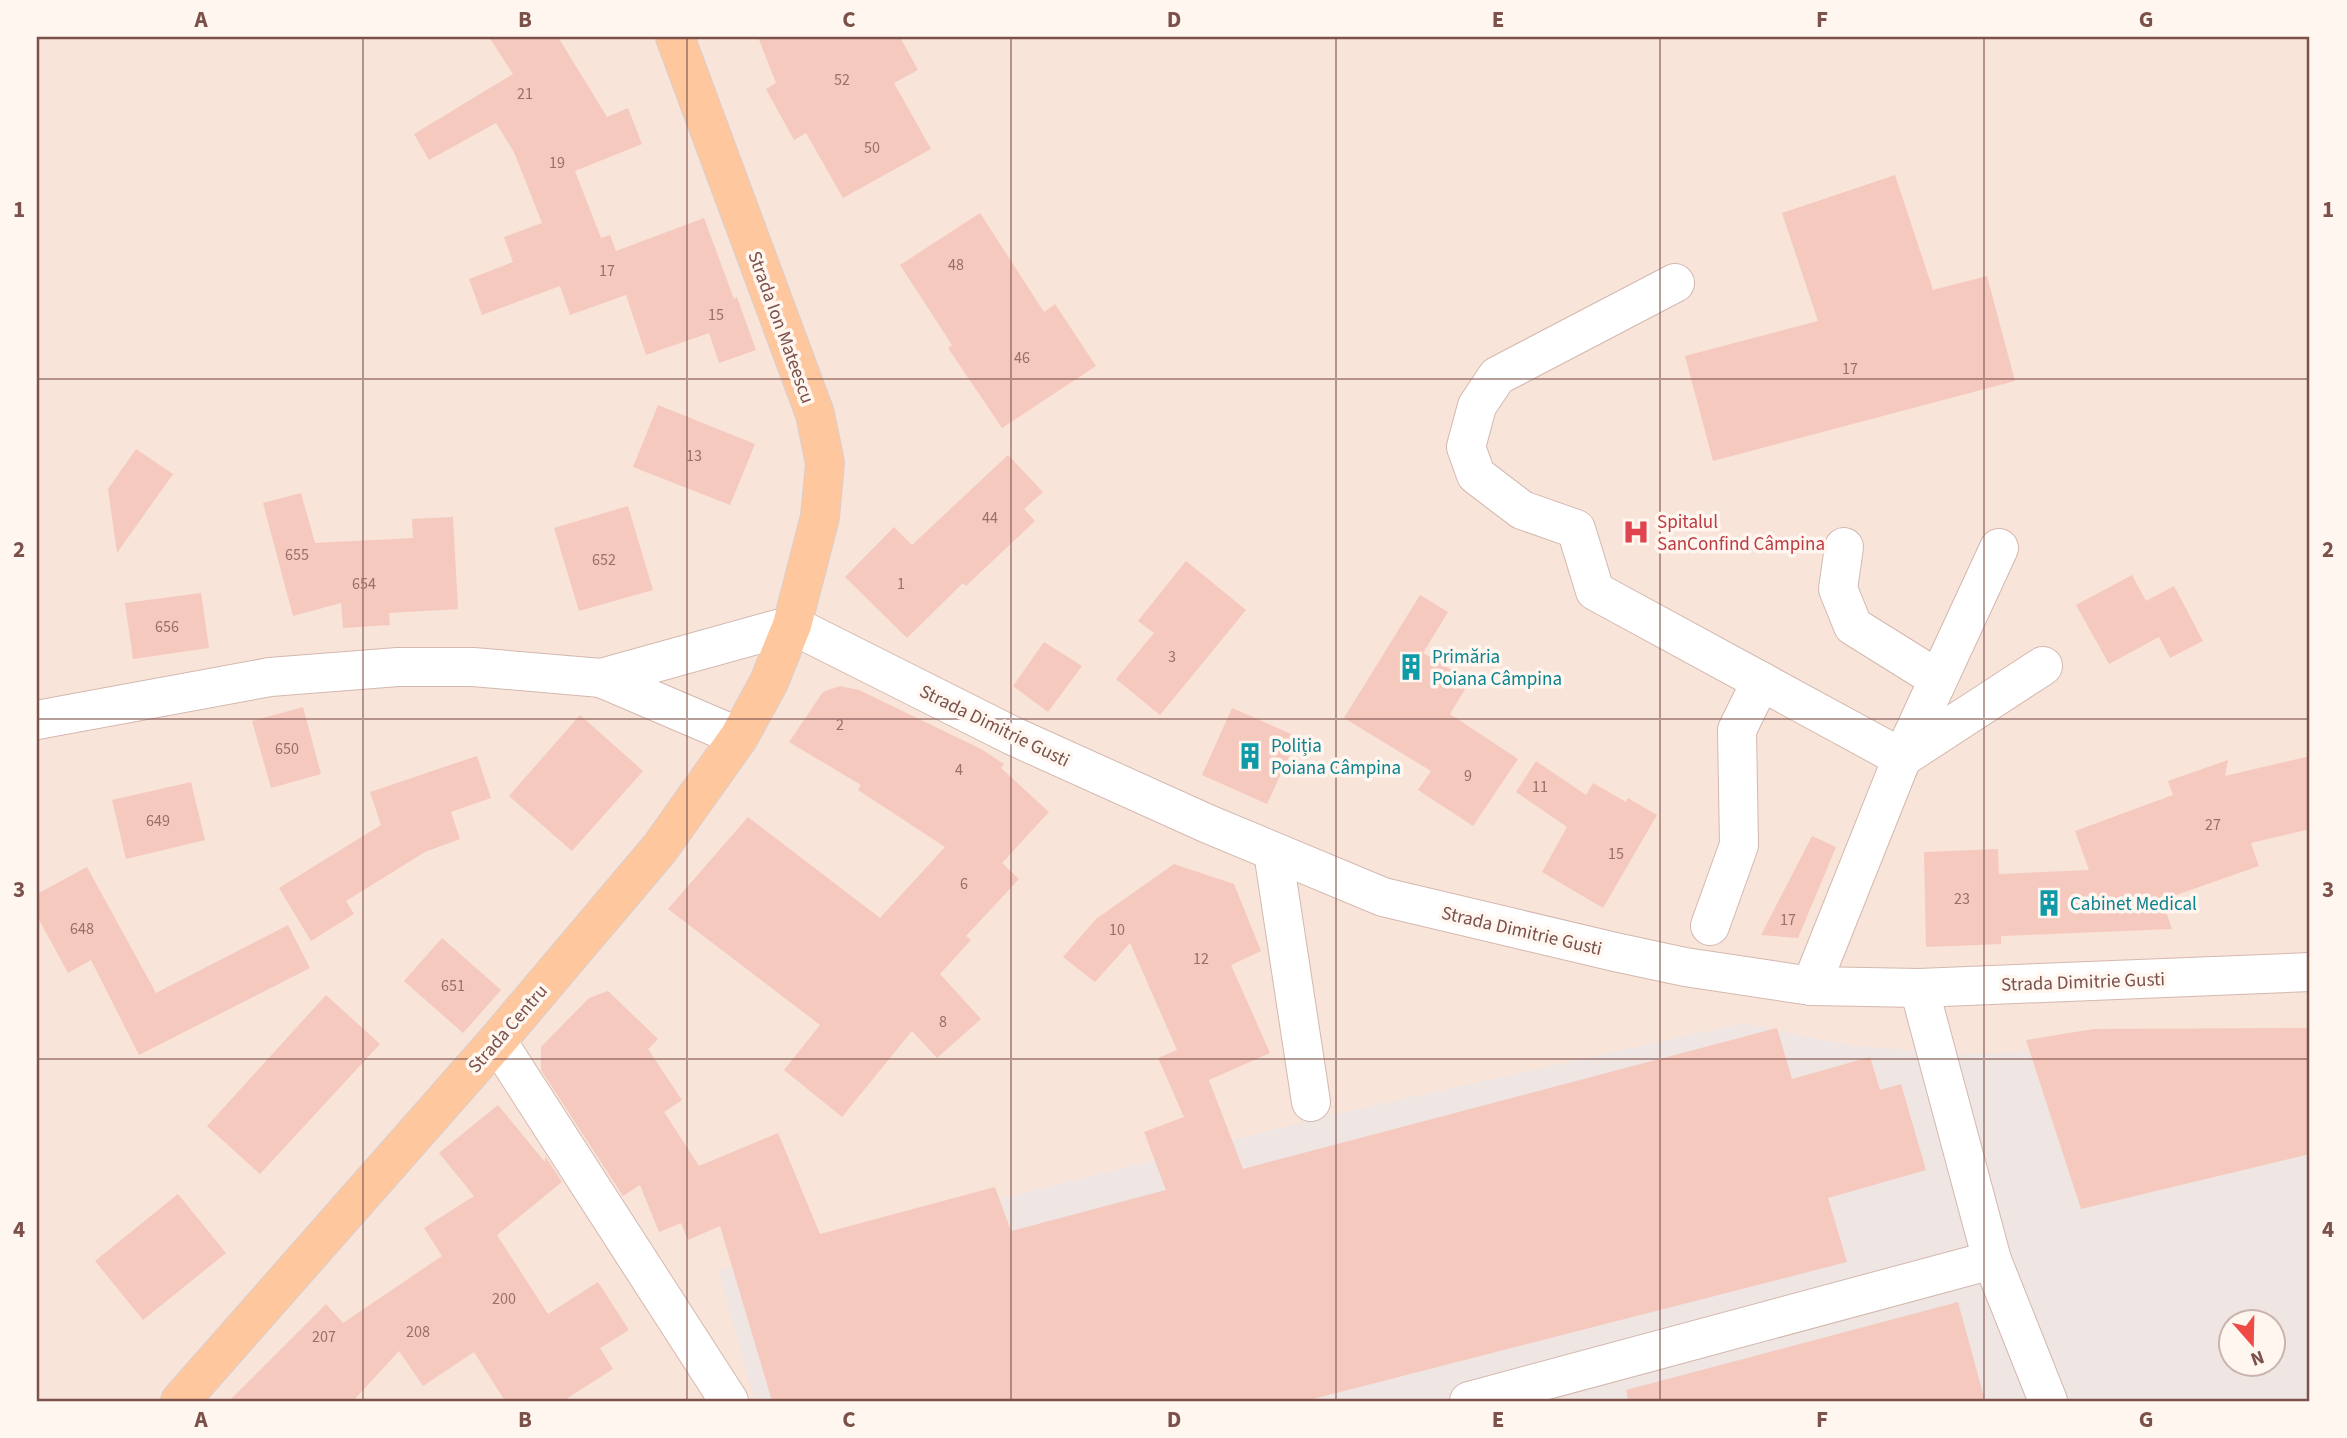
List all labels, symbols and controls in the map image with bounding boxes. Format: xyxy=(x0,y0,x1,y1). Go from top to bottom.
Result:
text: A xyxy=(193,3,208,36)
text: B xyxy=(518,3,532,36)
text: C xyxy=(842,3,856,36)
text: D xyxy=(1167,3,1181,36)
text: E xyxy=(1492,3,1504,36)
text: F xyxy=(1816,3,1828,36)
text: G xyxy=(2139,3,2153,36)
house number: 52 xyxy=(834,69,850,91)
house number: 21 xyxy=(517,83,533,105)
house number: 50 xyxy=(864,137,880,159)
house number: 19 xyxy=(549,152,565,174)
text: 1 xyxy=(13,193,25,226)
text: 1 xyxy=(2322,193,2334,226)
street label: Strada Ion Mateescu xyxy=(740,248,821,407)
house number: 48 xyxy=(948,254,964,276)
house number: 17 xyxy=(599,260,615,282)
house number: 15 xyxy=(708,304,724,326)
house number: 46 xyxy=(1014,347,1030,369)
house number: 17 xyxy=(1842,358,1858,380)
house number: 13 xyxy=(686,445,702,467)
house number: 44 xyxy=(982,507,998,529)
place label: Spitalul SanConfind Câmpina xyxy=(1657,509,1825,558)
hospital icon: Spitalul SanConfind Câmpina xyxy=(1621,517,1651,547)
text: 2 xyxy=(13,533,25,566)
text: 2 xyxy=(2322,533,2334,566)
house number: 655 xyxy=(285,544,309,566)
house number: 652 xyxy=(592,549,616,571)
house number: 654 xyxy=(352,573,376,595)
house number: 1 xyxy=(897,573,905,595)
house number: 656 xyxy=(155,616,179,638)
place label: Primăria Poiana Câmpina xyxy=(1432,644,1562,693)
house number: 3 xyxy=(1168,646,1176,668)
building icon: Primăria Poiana Câmpina xyxy=(1396,652,1426,682)
street label: Strada Dimitrie Gusti xyxy=(915,678,1074,774)
house number: 2 xyxy=(836,714,844,736)
place label: Poliția Poiana Câmpina xyxy=(1271,733,1401,782)
house number: 650 xyxy=(275,738,299,760)
building icon: Poliția Poiana Câmpina xyxy=(1235,741,1265,771)
house number: 4 xyxy=(955,759,963,781)
house number: 9 xyxy=(1464,765,1472,787)
house number: 11 xyxy=(1532,776,1548,798)
house number: 649 xyxy=(146,810,170,832)
house number: 27 xyxy=(2205,814,2221,836)
house number: 15 xyxy=(1608,843,1624,865)
text: 3 xyxy=(13,873,25,906)
house number: 6 xyxy=(960,873,968,895)
text: 3 xyxy=(2322,873,2334,906)
house number: 23 xyxy=(1954,888,1970,910)
building icon: Cabinet Medical xyxy=(2034,888,2064,918)
place label: Cabinet Medical xyxy=(2070,891,2197,918)
street label: Strada Dimitrie Gusti xyxy=(1439,900,1605,963)
house number: 17 xyxy=(1780,909,1796,931)
house number: 648 xyxy=(70,918,94,940)
house number: 10 xyxy=(1109,919,1125,941)
house number: 12 xyxy=(1193,948,1209,970)
street label: Strada Dimitrie Gusti xyxy=(2001,966,2166,999)
house number: 651 xyxy=(441,975,465,997)
street label: Strada Centru xyxy=(462,979,554,1079)
house number: 8 xyxy=(939,1011,947,1033)
text: 4 xyxy=(13,1213,25,1246)
text: 4 xyxy=(2322,1213,2334,1246)
house number: 200 xyxy=(492,1288,516,1310)
north arrow xyxy=(2218,1308,2288,1378)
house number: 208 xyxy=(406,1321,430,1343)
house number: 207 xyxy=(312,1326,336,1348)
text: N xyxy=(2247,1343,2268,1372)
text: A xyxy=(193,1403,208,1436)
text: B xyxy=(518,1403,532,1436)
text: C xyxy=(842,1403,856,1436)
text: D xyxy=(1167,1403,1181,1436)
text: E xyxy=(1492,1403,1504,1436)
text: F xyxy=(1816,1403,1828,1436)
text: G xyxy=(2139,1403,2153,1436)

